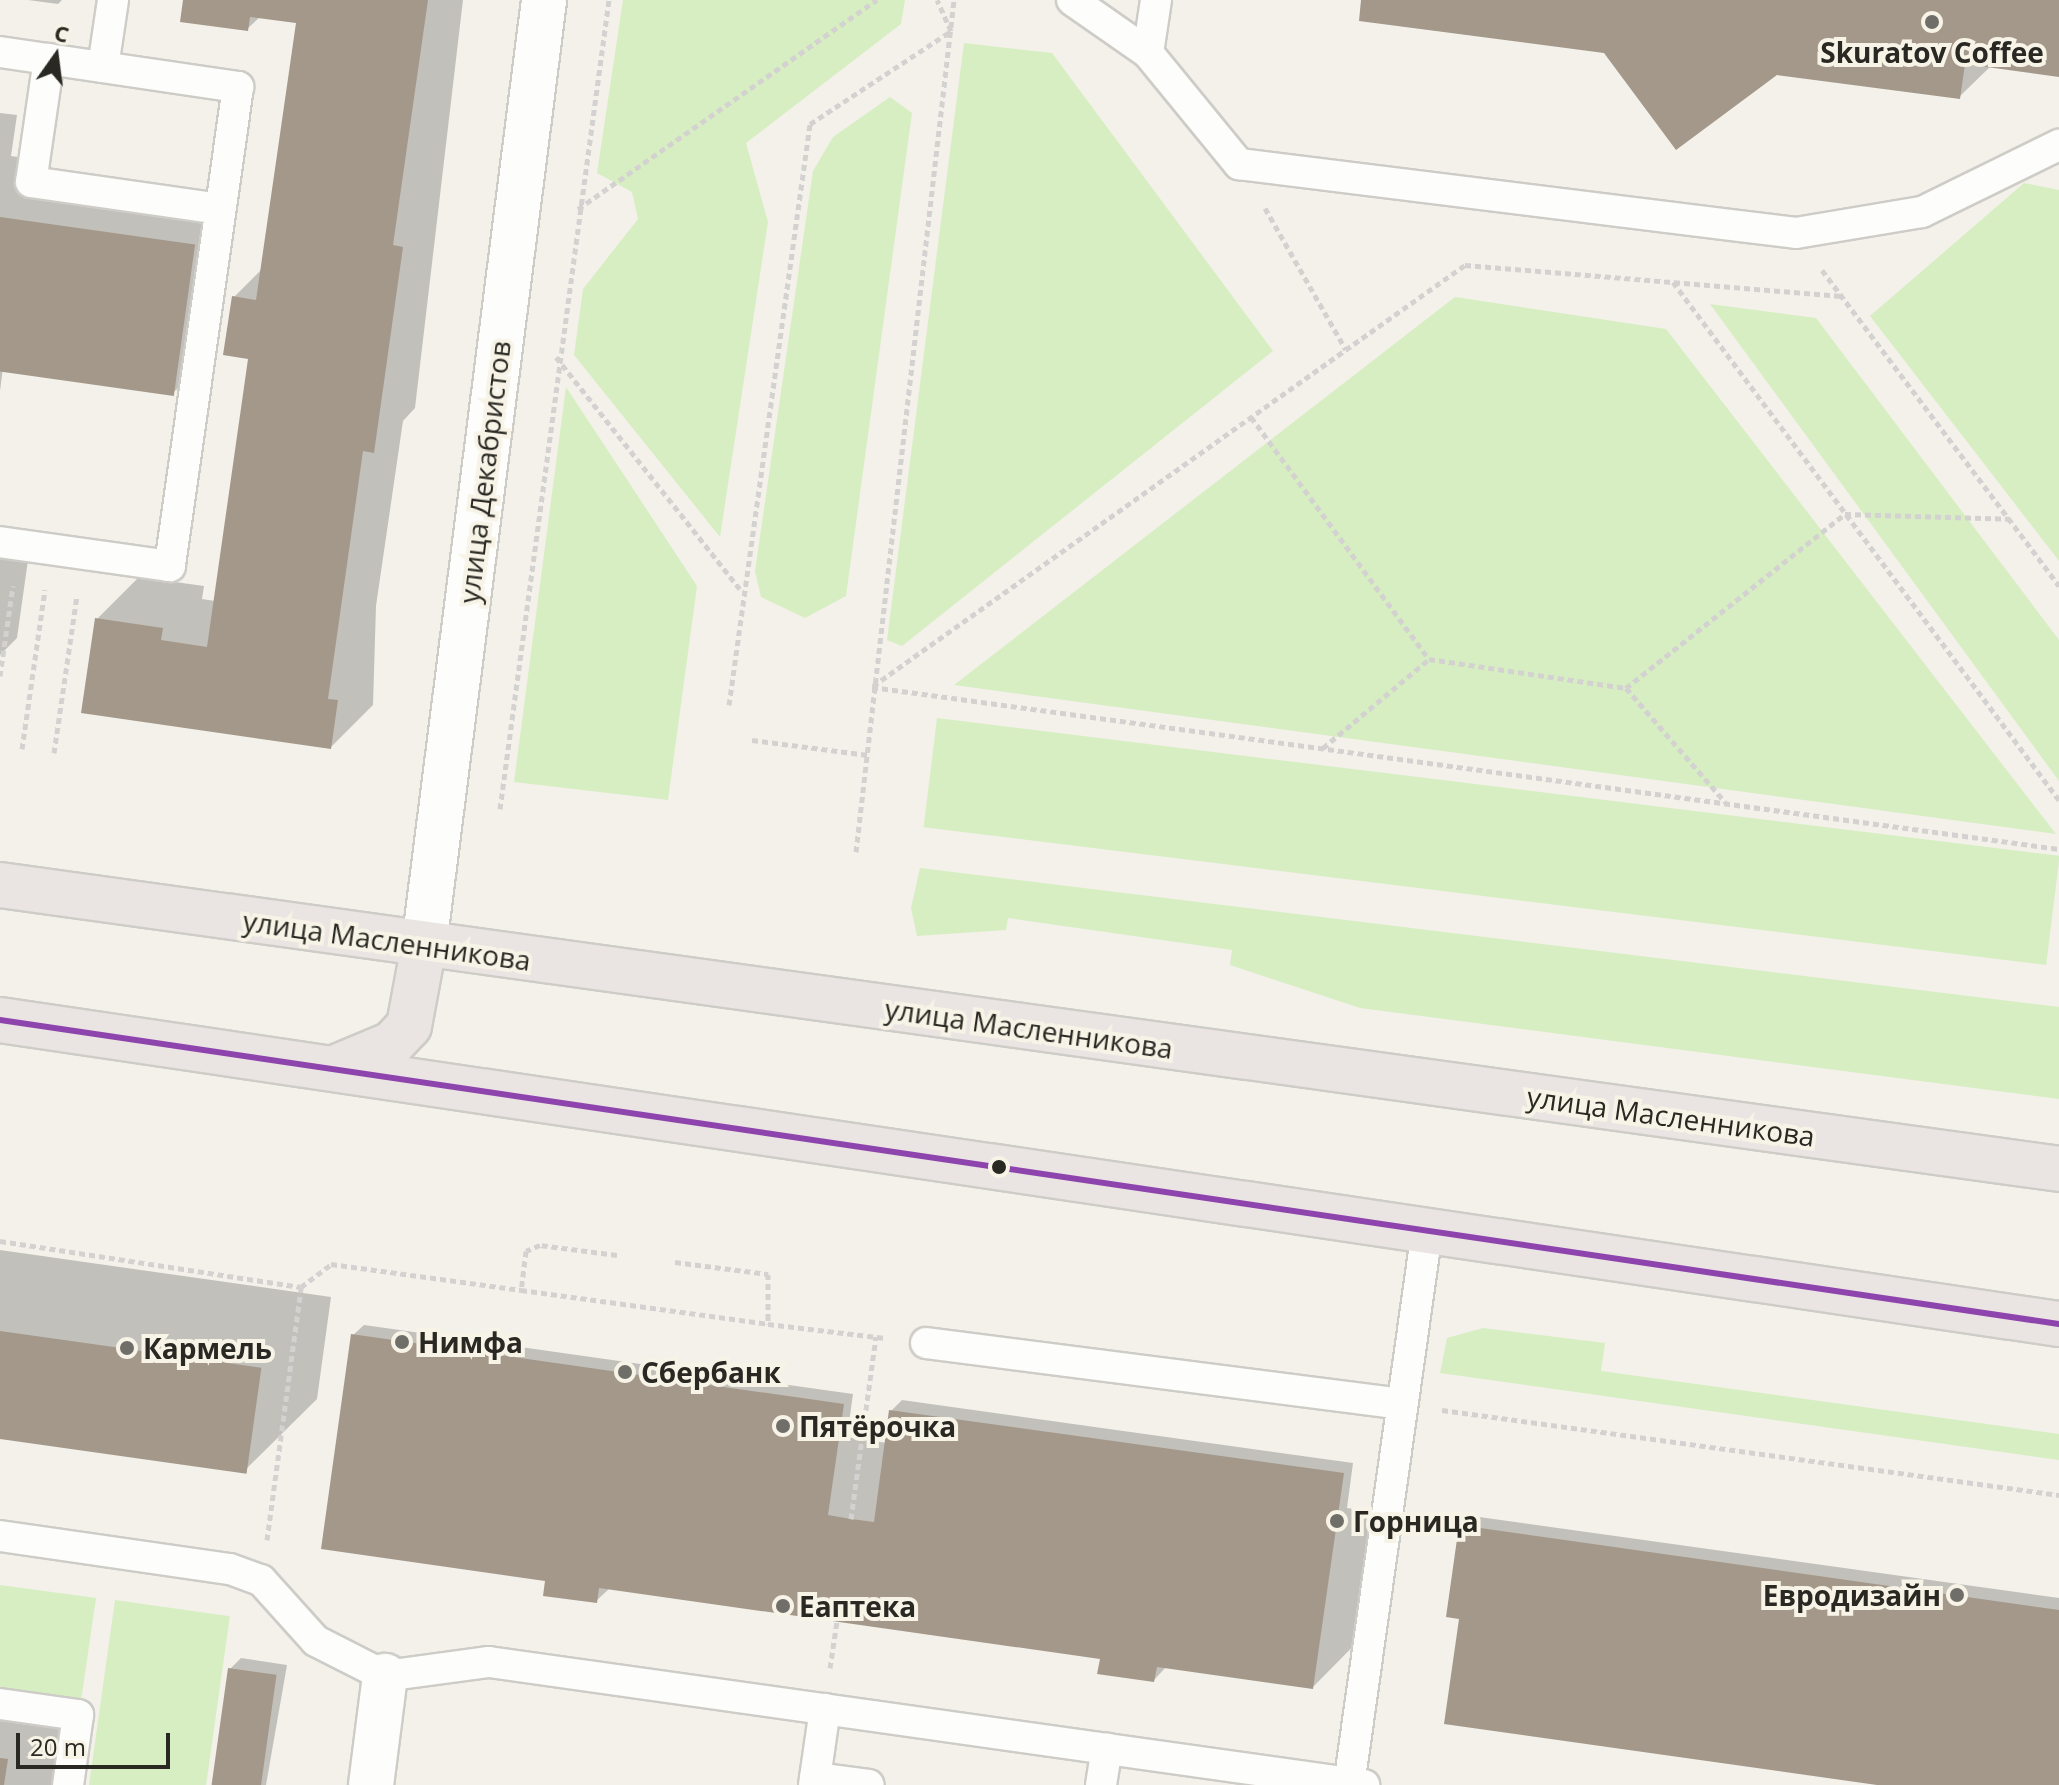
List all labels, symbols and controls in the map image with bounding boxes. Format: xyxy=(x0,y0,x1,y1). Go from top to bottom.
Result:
marker: Skuratov Coffee xyxy=(1923,13,1941,31)
north arrow xyxy=(16,16,96,96)
text: С xyxy=(51,16,72,49)
place label: Skuratov Coffee xyxy=(1820,35,2044,69)
street label: улица Декабристов xyxy=(451,339,517,605)
street label: улица Масленникова xyxy=(241,903,533,977)
street label: улица Масленникова xyxy=(883,991,1175,1065)
street label: улица Масленникова xyxy=(1525,1079,1817,1153)
unlabelled marker xyxy=(991,1159,1007,1175)
place label: Нимфа xyxy=(418,1325,523,1359)
place label: Кармель xyxy=(143,1331,272,1365)
marker: Нимфа xyxy=(393,1333,411,1351)
marker: Кармель xyxy=(118,1339,136,1357)
place label: Сбербанк xyxy=(641,1355,781,1389)
marker: Сбербанк xyxy=(616,1363,634,1381)
place label: Пятёрочка xyxy=(799,1409,956,1443)
marker: Пятёрочка xyxy=(774,1417,792,1435)
place label: Горница xyxy=(1353,1504,1479,1538)
marker: Горница xyxy=(1328,1512,1346,1530)
place label: Евродизайн xyxy=(1763,1578,1941,1612)
marker: Евродизайн xyxy=(1948,1586,1966,1604)
place label: Еаптека xyxy=(799,1589,916,1623)
marker: Еаптека xyxy=(774,1597,792,1615)
scale bar xyxy=(20,1717,174,1767)
text: 20 m xyxy=(30,1730,86,1763)

